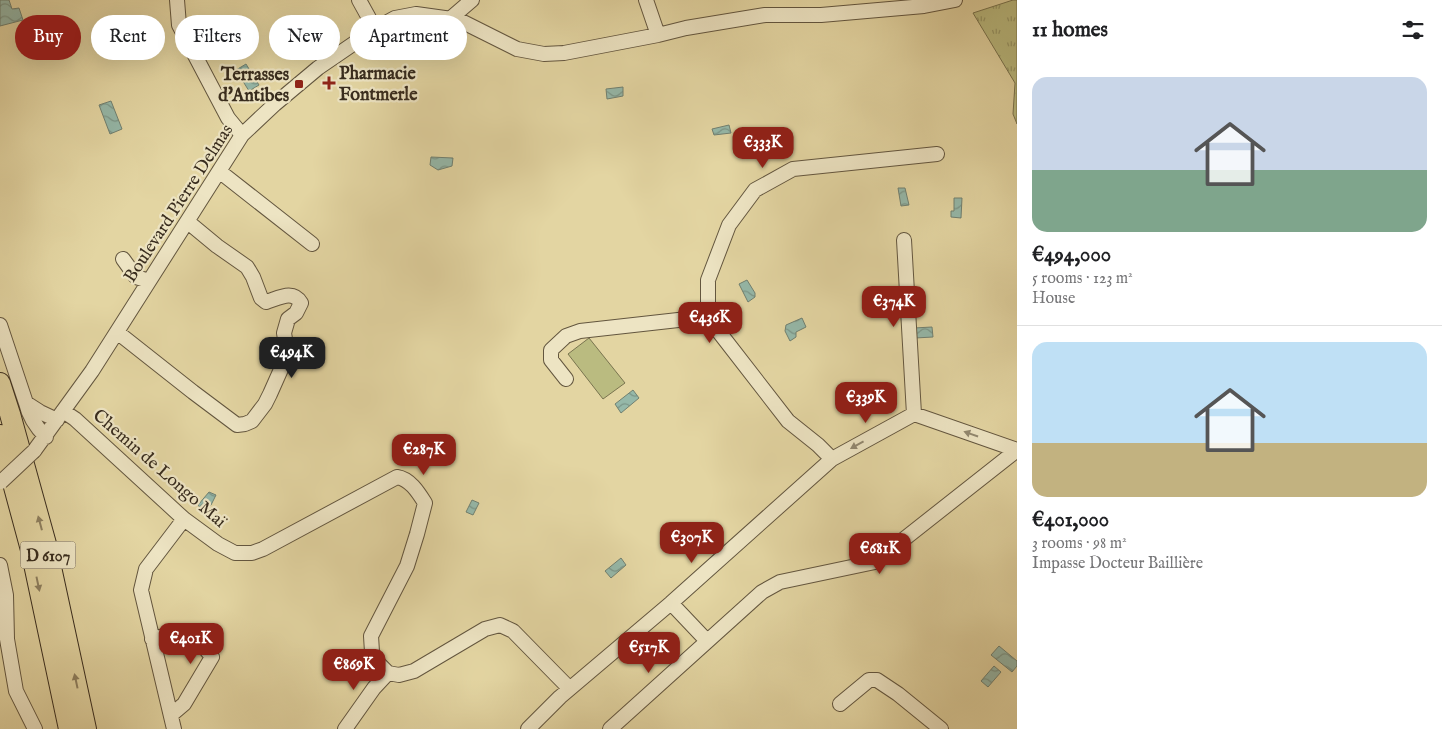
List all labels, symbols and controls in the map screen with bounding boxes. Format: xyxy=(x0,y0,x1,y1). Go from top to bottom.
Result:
chip: Buy xyxy=(15,15,81,60)
chip: Rent xyxy=(91,15,165,60)
chip: Filters xyxy=(175,15,259,60)
chip: New xyxy=(269,15,340,60)
chip: Apartment xyxy=(350,15,467,60)
icon: filters xyxy=(1399,16,1427,44)
text: 11 homes xyxy=(1032,17,1108,44)
place label: Pharmacie Fontmerle xyxy=(339,63,418,107)
place label: Terrasses d'Antibes xyxy=(218,64,290,108)
marker: Pharmacie Fontmerle xyxy=(323,77,335,89)
marker: Terrasses d'Antibes xyxy=(293,78,305,90)
icon: home xyxy=(1185,109,1275,199)
street label: Boulevard Pierre Delmas xyxy=(119,120,239,287)
pin: €333K xyxy=(728,126,798,169)
text: €333K xyxy=(744,133,782,153)
text: €494,000 xyxy=(1032,242,1111,269)
text: 5 rooms · 123 m² xyxy=(1032,269,1133,289)
pin: €374K xyxy=(859,286,929,328)
text: House xyxy=(1032,289,1075,309)
text: €374K xyxy=(873,292,915,312)
pin: €436K xyxy=(675,302,745,344)
text: €436K xyxy=(689,308,731,328)
pin: €494K xyxy=(257,336,327,379)
text: €494K xyxy=(270,343,314,363)
icon: home xyxy=(1185,375,1275,465)
pin: €339K xyxy=(831,382,901,424)
text: €339K xyxy=(846,388,886,408)
street label: Chemin de Longo Maï xyxy=(87,405,231,534)
one-way arrow xyxy=(963,430,978,438)
pin: €287K xyxy=(389,434,459,476)
text: €287K xyxy=(403,440,445,460)
one-way arrow xyxy=(850,441,865,449)
text: €401,000 xyxy=(1032,507,1109,534)
one-way arrow xyxy=(36,515,44,530)
pin: €307K xyxy=(657,522,727,564)
text: €307K xyxy=(671,528,713,548)
pin: €681K xyxy=(845,532,915,575)
text: 3 rooms · 98 m² xyxy=(1032,534,1127,554)
text: €681K xyxy=(860,539,900,559)
road number: D 6107 xyxy=(20,542,76,568)
text: Impasse Docteur Baillière xyxy=(1032,554,1203,574)
one-way arrow xyxy=(34,576,42,591)
pin: €401K xyxy=(156,622,226,665)
text: €401K xyxy=(170,629,212,649)
pin: €517K xyxy=(614,632,684,674)
text: €517K xyxy=(629,638,669,658)
pin: €869K xyxy=(319,648,389,691)
text: €869K xyxy=(334,655,374,675)
one-way arrow xyxy=(72,674,80,689)

